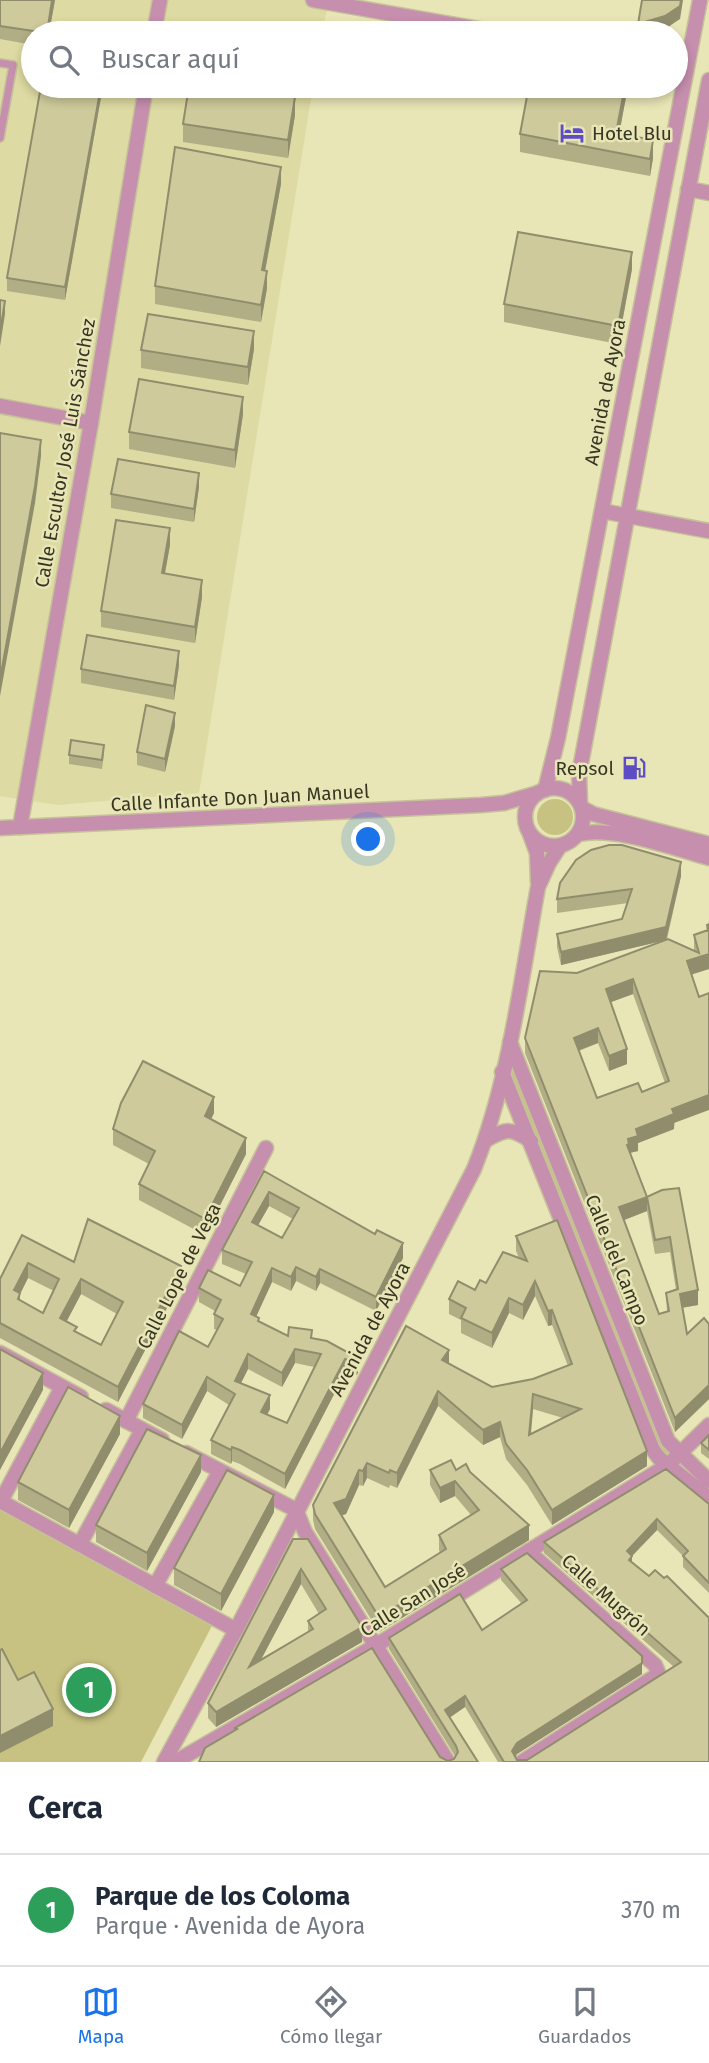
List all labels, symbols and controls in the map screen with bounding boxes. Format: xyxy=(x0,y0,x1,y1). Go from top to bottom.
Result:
search box xyxy=(21,21,688,98)
icon: search xyxy=(45,41,83,79)
text: Buscar aquí xyxy=(101,44,239,75)
hotel icon: Hotel Blu xyxy=(558,119,586,147)
place label: Hotel Blu xyxy=(592,122,672,145)
street label: Calle Escultor José Luis Sánchez xyxy=(30,317,100,589)
street label: Avenida de Ayora xyxy=(580,317,630,467)
fuel station icon: Repsol xyxy=(620,754,648,782)
place label: Repsol xyxy=(556,757,614,780)
street label: Calle Infante Don Juan Manuel xyxy=(110,780,370,816)
your location xyxy=(351,822,385,856)
street label: Calle del Campo xyxy=(580,1191,654,1329)
street label: Calle Lope de Vega xyxy=(132,1199,226,1353)
street label: Avenida de Ayora xyxy=(325,1258,415,1400)
street label: Calle Mugrón xyxy=(557,1549,655,1641)
street label: Calle San José xyxy=(356,1558,470,1642)
pin: 1 xyxy=(66,1664,112,1716)
text: Cerca xyxy=(28,1790,103,1826)
text: Parque de los Coloma xyxy=(95,1881,350,1912)
text: 1 xyxy=(46,1896,56,1924)
text: 370 m xyxy=(621,1896,681,1924)
text: Parque · Avenida de Ayora xyxy=(95,1912,365,1940)
tab: Mapa xyxy=(78,1983,124,2048)
tab: Cómo llegar xyxy=(280,1983,382,2048)
tab: Guardados xyxy=(538,1983,631,2048)

